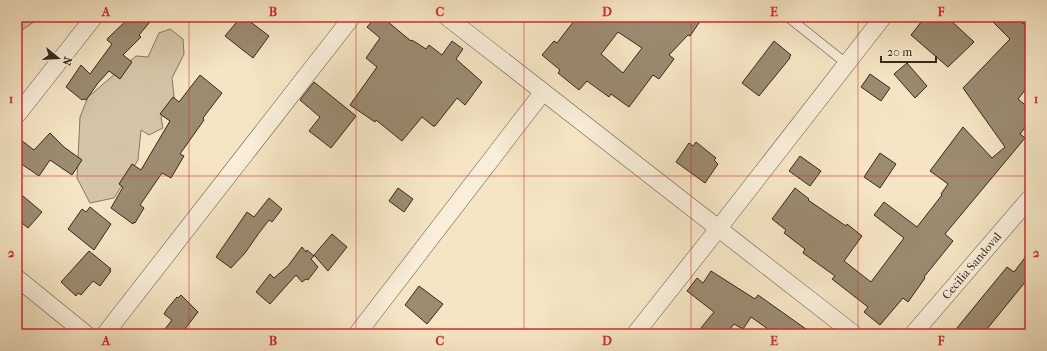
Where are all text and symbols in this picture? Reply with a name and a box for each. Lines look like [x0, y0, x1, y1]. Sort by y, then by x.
text: A [101, 4, 111, 19]
text: B [269, 4, 278, 19]
text: C [436, 4, 445, 19]
text: D [602, 4, 612, 19]
text: E [770, 4, 778, 19]
text: F [937, 4, 945, 19]
north arrow [38, 38, 78, 78]
scale bar [881, 38, 936, 64]
text: 20 m [887, 45, 912, 59]
text: N [59, 55, 75, 68]
text: 1 [9, 91, 14, 106]
text: 1 [1034, 91, 1039, 106]
street label: Cecilia Sandoval [939, 229, 1005, 302]
text: 2 [8, 245, 15, 260]
text: 2 [1033, 245, 1040, 260]
text: A [101, 333, 111, 348]
text: B [269, 333, 278, 348]
text: C [436, 333, 445, 348]
text: D [602, 333, 612, 348]
text: E [770, 333, 778, 348]
text: F [937, 333, 945, 348]

